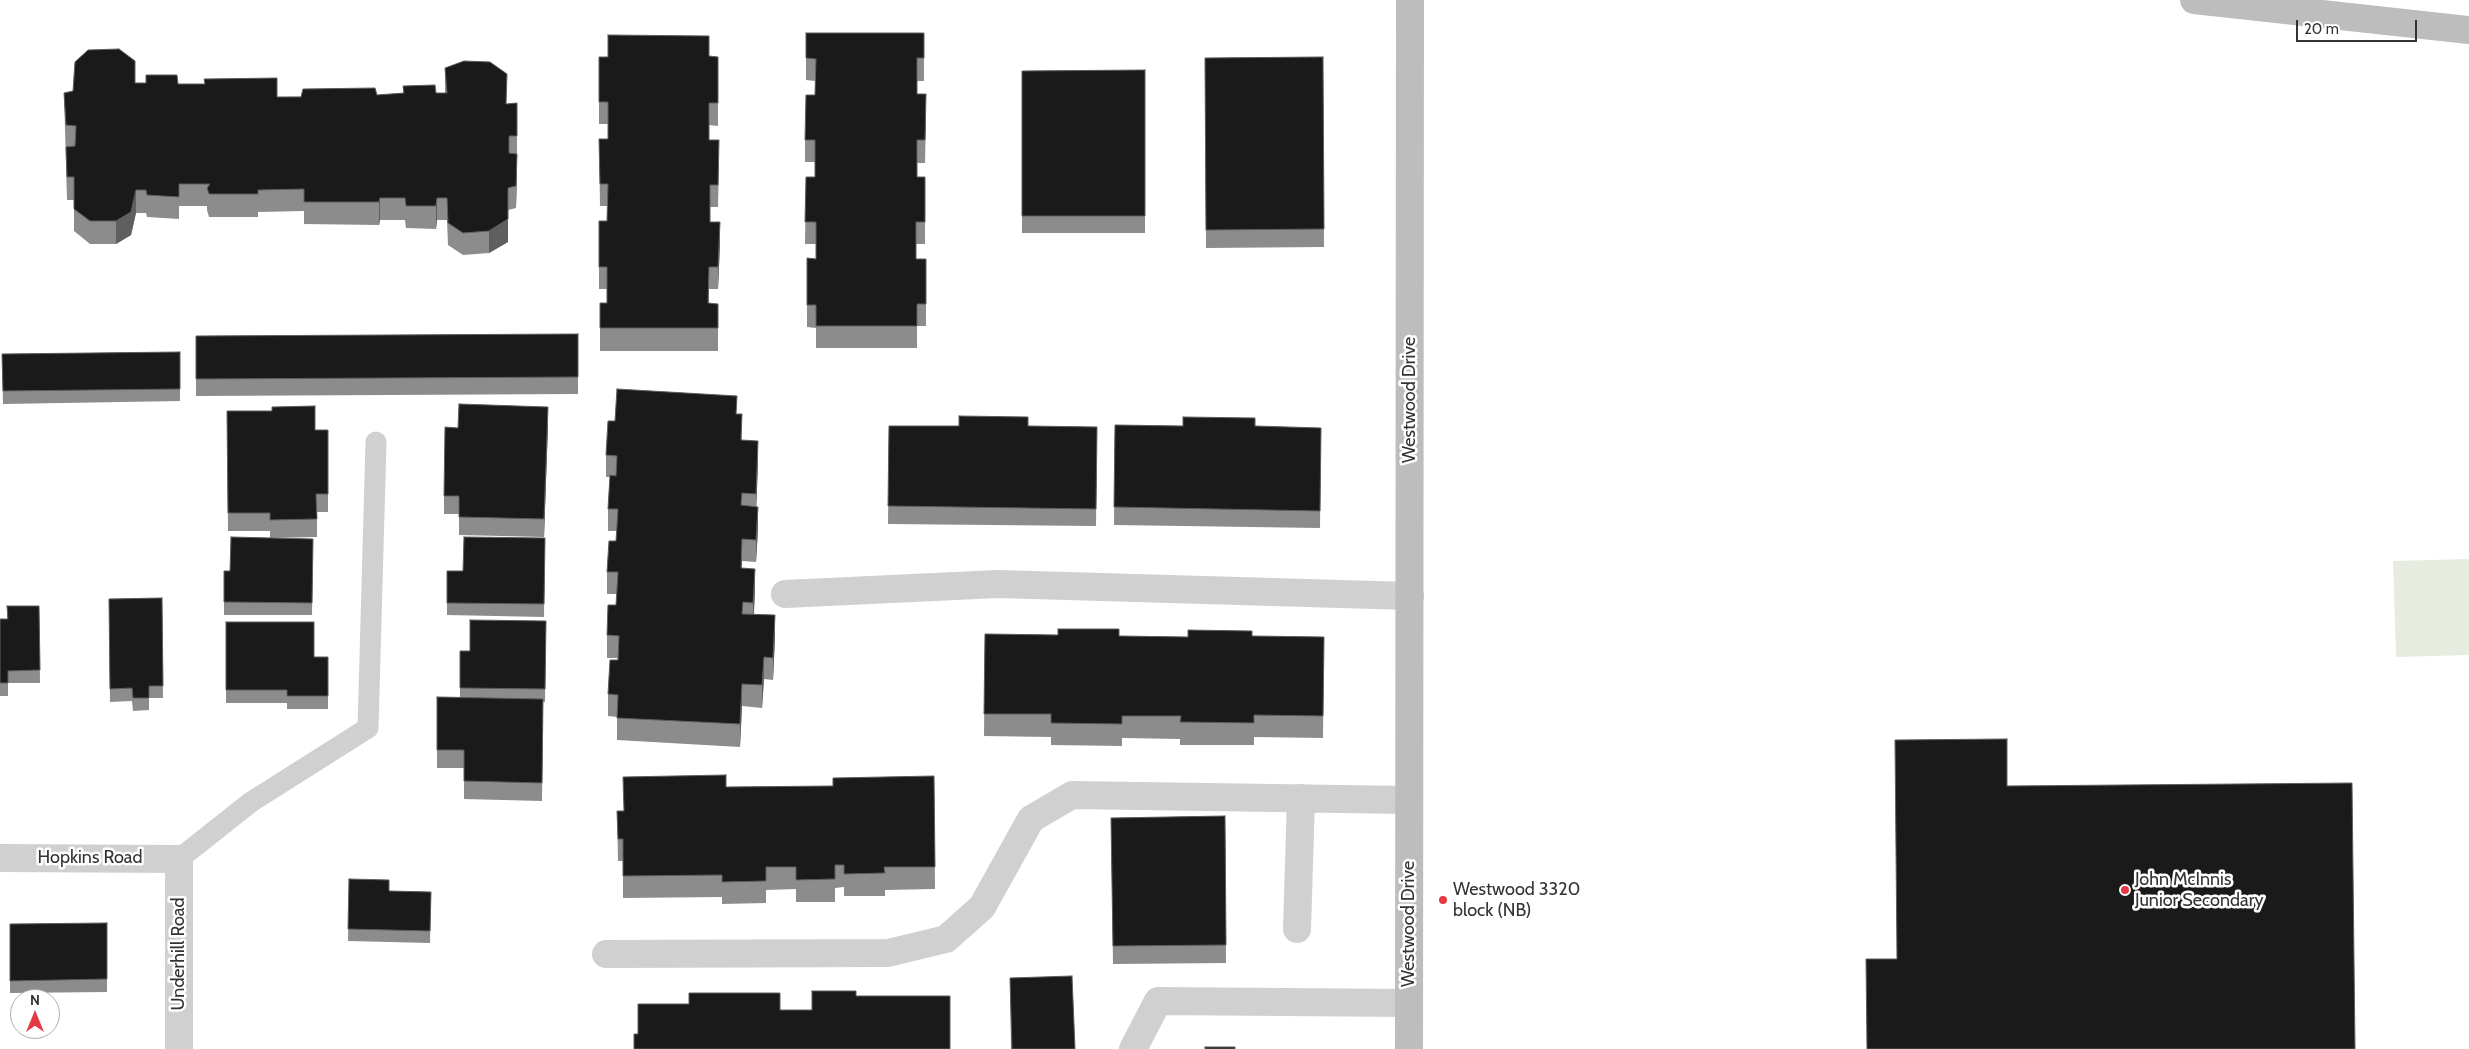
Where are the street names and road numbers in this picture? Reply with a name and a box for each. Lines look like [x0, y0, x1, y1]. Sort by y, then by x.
street label: Westwood Drive [1399, 337, 1421, 463]
street label: Hopkins Road [38, 847, 142, 869]
street label: Westwood Drive [1398, 861, 1420, 987]
street label: Underhill Road [168, 898, 190, 1010]

